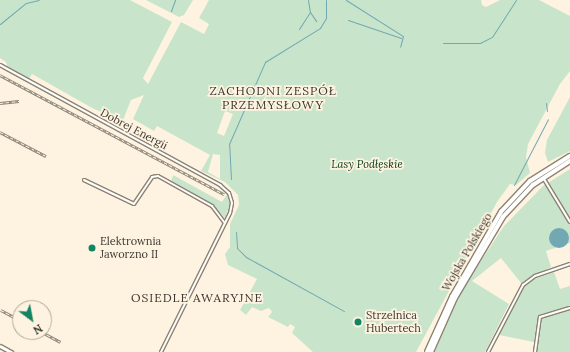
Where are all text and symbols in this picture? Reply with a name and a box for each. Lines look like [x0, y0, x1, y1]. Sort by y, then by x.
district label: ZACHODNI ZESPÓŁ PRZEMYSŁOWY [209, 84, 337, 112]
street label: Dobrej Energii [98, 106, 170, 152]
park label: Lasy Podłęskie [331, 157, 403, 171]
street label: Wojska Polskiego [439, 211, 495, 293]
place label: Elektrownia Jaworzno II [100, 235, 161, 261]
marker: Elektrownia Jaworzno II [87, 243, 97, 253]
district label: OSIEDLE AWARYJNE [131, 291, 263, 305]
north arrow [12, 300, 52, 340]
place label: Strzelnica Hubertech [366, 309, 421, 335]
marker: Strzelnica Hubertech [353, 317, 363, 327]
text: N [31, 321, 45, 338]

